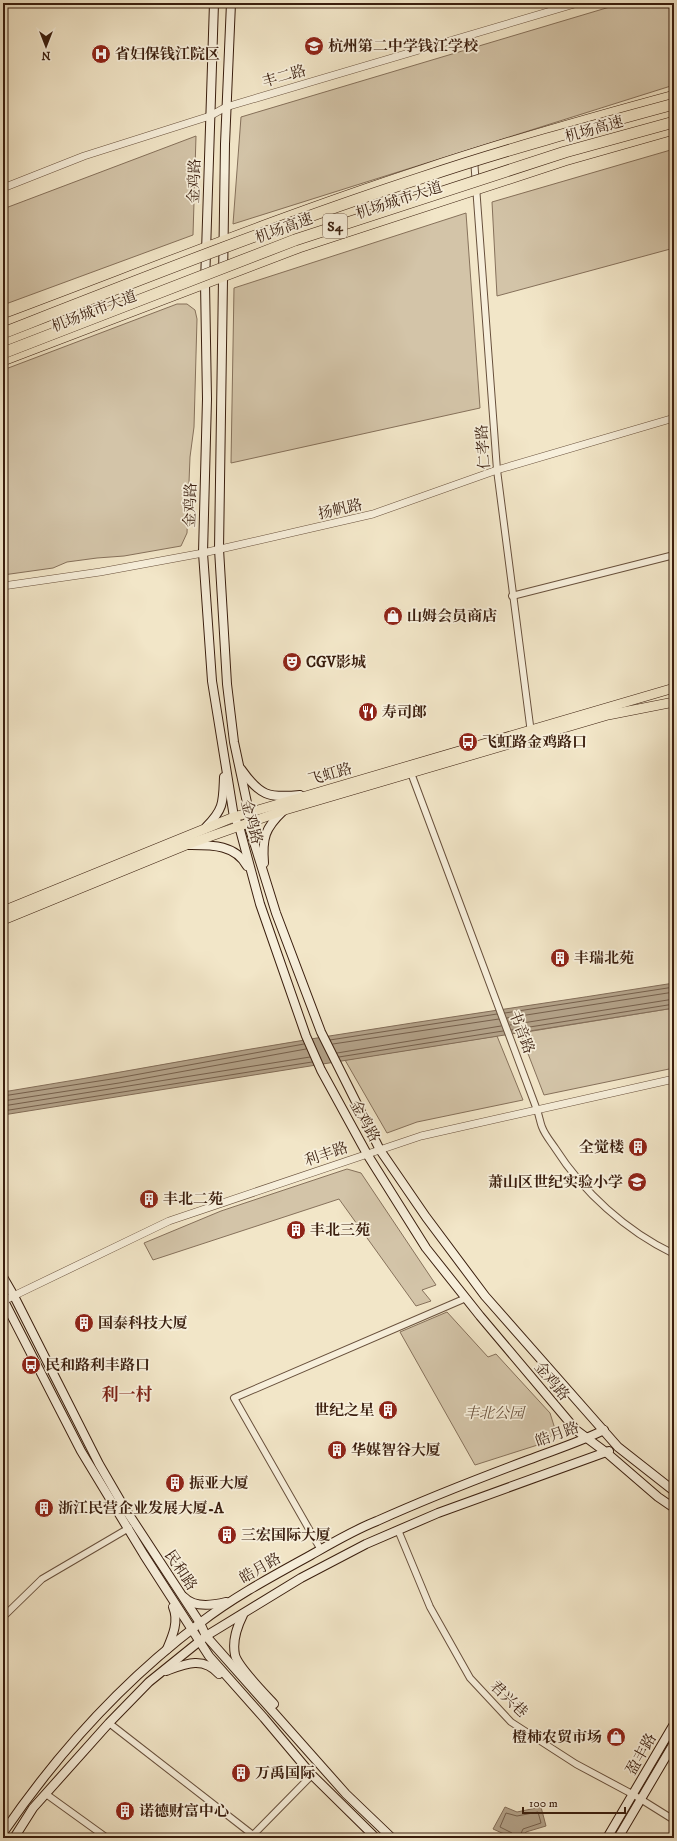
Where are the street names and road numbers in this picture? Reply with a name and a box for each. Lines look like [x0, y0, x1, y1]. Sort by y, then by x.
street label: 丰二路 [260, 61, 308, 92]
street label: 机场高速 [563, 112, 626, 147]
street label: 金鸡路 [184, 158, 205, 204]
street label: 机场城市大道 [353, 178, 445, 223]
street label: 机场高速 [253, 209, 316, 248]
road number: S4 [323, 214, 347, 238]
street label: 机场城市大道 [49, 286, 140, 336]
street label: 仁孝路 [472, 424, 495, 470]
street label: 金鸡路 [180, 482, 201, 528]
street label: 扬帆路 [316, 495, 364, 524]
street label: 飞虹路 [306, 759, 354, 790]
street label: 金鸡路 [237, 798, 267, 846]
street label: 书音路 [505, 1008, 538, 1057]
street label: 金鸡路 [345, 1097, 384, 1146]
street label: 利丰路 [302, 1138, 351, 1171]
street label: 金鸡路 [530, 1358, 573, 1405]
street label: 皓月路 [533, 1418, 582, 1451]
street label: 民和路 [160, 1546, 201, 1594]
street label: 皓月路 [236, 1549, 284, 1588]
street label: 君兴巷 [486, 1677, 531, 1722]
street label: 盈丰路 [622, 1730, 661, 1778]

